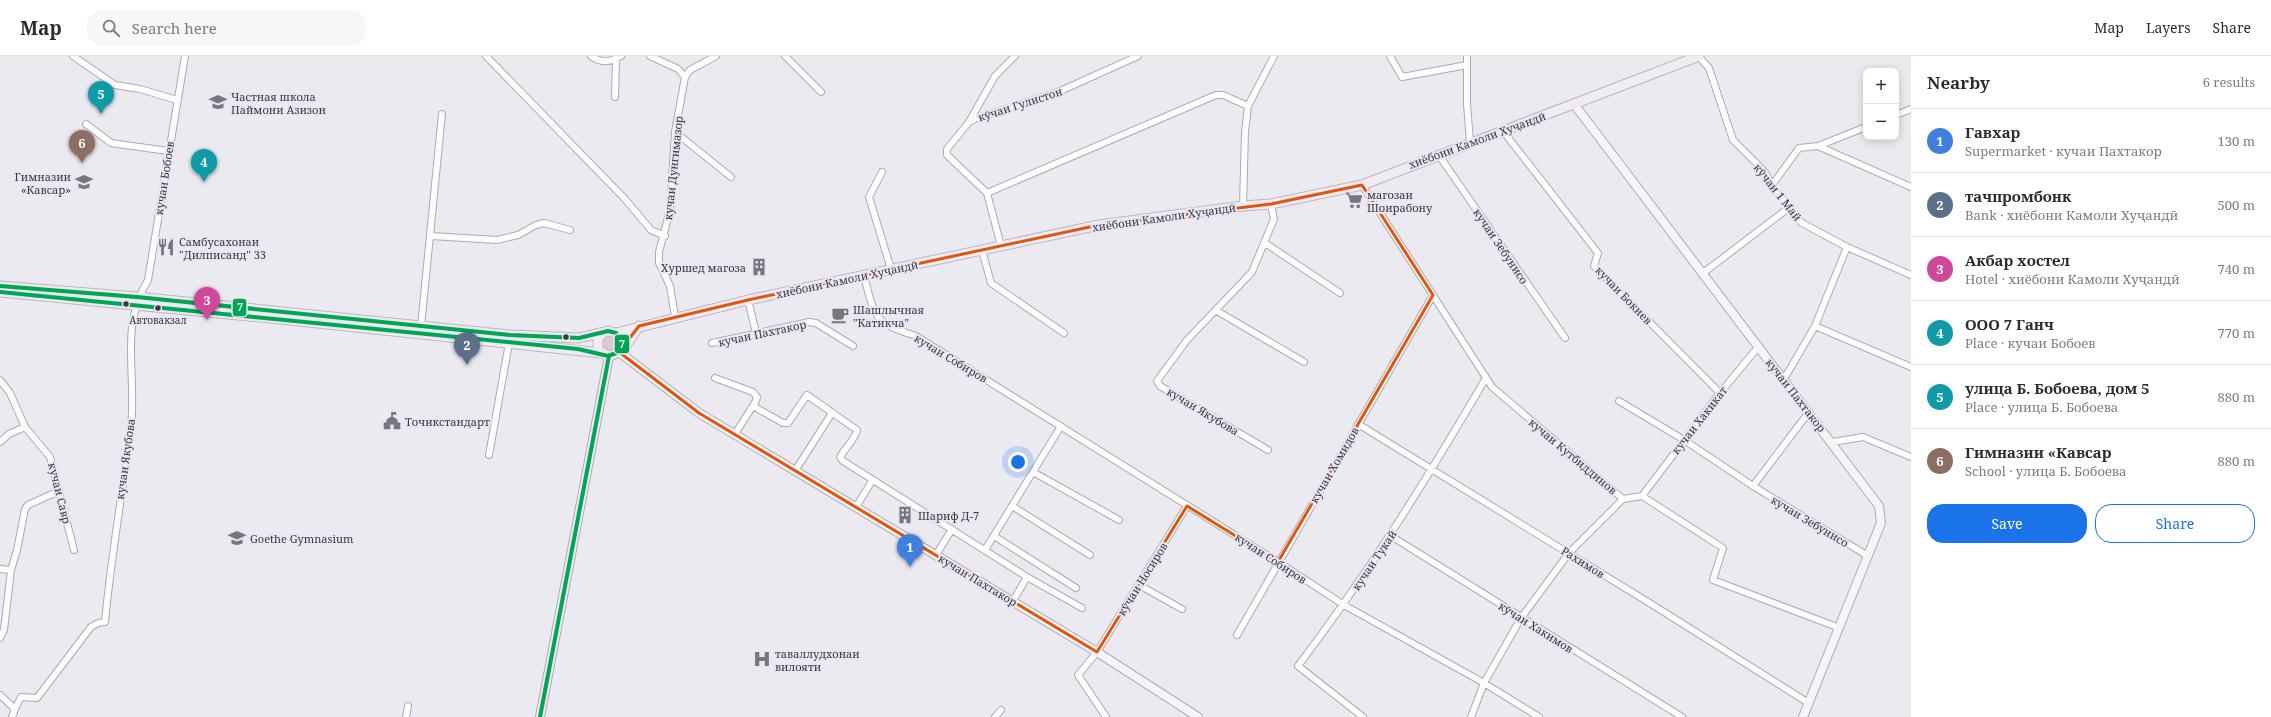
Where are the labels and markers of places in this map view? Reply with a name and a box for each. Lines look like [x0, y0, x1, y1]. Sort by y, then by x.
pin: 5 [88, 81, 114, 114]
place label: Частная школа Паймони Азизон [231, 89, 326, 117]
school or university icon: Частная школа Паймони Азизон [208, 92, 228, 112]
pin: 6 [69, 130, 95, 163]
pin: 4 [191, 149, 217, 182]
place label: Гимназии «Кавсар» [15, 169, 71, 197]
school or university icon: Гимназии «Кавсар» [74, 172, 94, 192]
place label: магозаи Шоирабону [1367, 187, 1433, 215]
supermarket icon: магозаи Шоирабону [1344, 190, 1364, 210]
place label: Самбусахонаи "Дилписанд" 33 [179, 234, 266, 262]
restaurant icon: Самбусахонаи "Дилписанд" 33 [156, 237, 176, 257]
building icon: Хуршед магоза [749, 257, 769, 277]
place label: Хуршед магоза [661, 260, 746, 275]
pin: 3 [194, 287, 220, 320]
unlabelled marker [121, 299, 131, 309]
place label: Шашлычная "Катикча" [853, 302, 924, 330]
marker: Автовакзал [153, 303, 163, 313]
cafe icon: Шашлычная "Катикча" [830, 305, 850, 325]
place label: Автовакзал [129, 313, 187, 327]
pin: 2 [454, 332, 480, 365]
unlabelled marker [561, 332, 571, 342]
public building icon: Точикстандарт [382, 411, 402, 431]
place label: Точикстандарт [405, 414, 490, 429]
building icon: Шариф Д-7 [895, 505, 915, 525]
place label: Шариф Д-7 [918, 508, 979, 523]
school or university icon: Goethe Gymnasium [227, 528, 247, 548]
place label: Goethe Gymnasium [250, 531, 354, 546]
pin: 1 [897, 534, 923, 567]
place label: таваллудхонаи вилояти [775, 646, 860, 674]
hospital icon: таваллудхонаи вилояти [752, 649, 772, 669]

